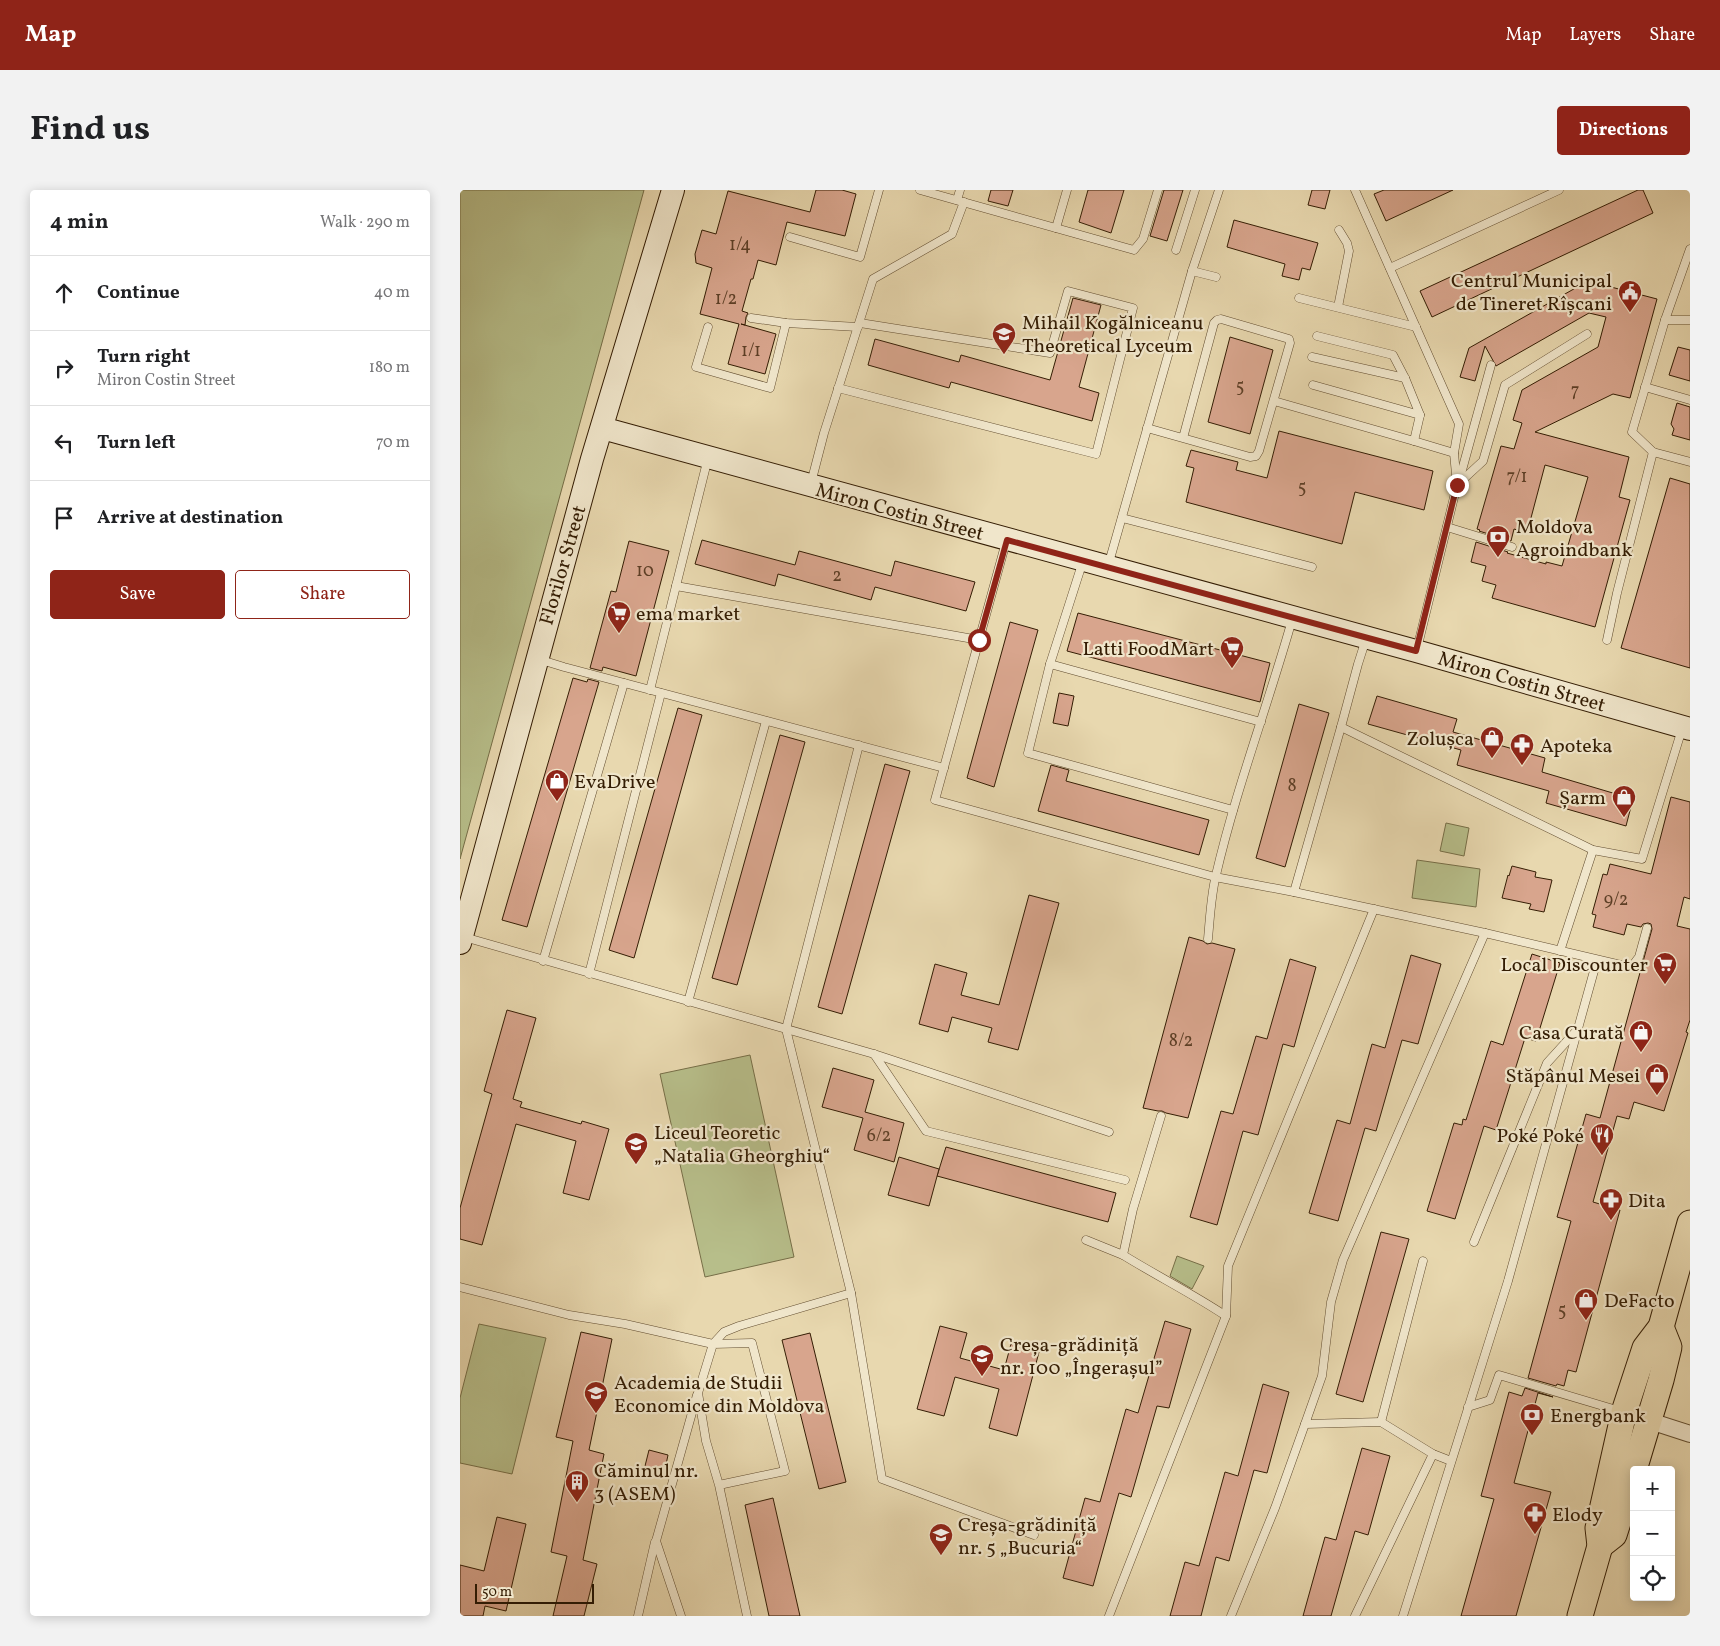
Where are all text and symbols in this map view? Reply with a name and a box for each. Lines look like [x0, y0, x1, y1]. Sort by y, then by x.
text: Map [25, 18, 76, 52]
text: Map [1505, 23, 1541, 48]
text: Layers [1569, 23, 1621, 48]
text: Share [1649, 23, 1695, 48]
text: Find us [30, 106, 150, 154]
button: Directions [1557, 106, 1690, 155]
text: 4 min [50, 208, 109, 237]
text: Walk · 290 m [320, 212, 410, 234]
house number: 1/4 [729, 233, 751, 258]
place label: Centrul Municipal de Tineret Rîșcani [1451, 268, 1612, 319]
icon: ahead [50, 279, 78, 307]
public building icon: Centrul Municipal de Tineret Rîșcani [1617, 279, 1643, 313]
text: Continue [97, 280, 180, 306]
text: 40 m [374, 282, 410, 304]
house number: 1/2 [715, 287, 737, 312]
place label: Mihail Kogălniceanu Theoretical Lyceum [1022, 310, 1204, 361]
school or university icon: Mihail Kogălniceanu Theoretical Lyceum [991, 321, 1017, 355]
house number: 1/1 [741, 339, 761, 364]
text: Turn right [97, 344, 190, 370]
icon: right [50, 354, 78, 382]
text: 180 m [369, 357, 410, 379]
text: Miron Costin Street [97, 370, 236, 392]
house number: 5 [1236, 375, 1244, 400]
house number: 7 [1571, 379, 1579, 404]
icon: left [50, 429, 78, 457]
text: Turn left [97, 430, 176, 456]
text: 70 m [376, 432, 410, 454]
house number: 7/1 [1506, 465, 1528, 490]
route end [1446, 474, 1469, 497]
house number: 5 [1298, 476, 1306, 501]
street label: Miron Costin Street [812, 477, 987, 549]
street label: Florilor Street [533, 502, 594, 629]
icon: arrive [50, 504, 78, 532]
text: Arrive at destination [97, 505, 283, 531]
place label: Moldova Agroindbank [1516, 514, 1632, 565]
bank icon: Moldova Agroindbank [1485, 524, 1511, 558]
house number: 10 [636, 559, 654, 584]
house number: 2 [832, 564, 842, 589]
button: Save [50, 570, 225, 619]
button: Share [235, 570, 410, 619]
supermarket icon: ema market [606, 600, 632, 634]
place label: ema market [636, 601, 740, 629]
route start [968, 629, 991, 652]
supermarket icon: Latti FoodMart [1219, 635, 1245, 669]
place label: Latti FoodMart [1083, 636, 1214, 664]
street label: Miron Costin Street [1434, 646, 1609, 720]
shop icon: Zolușca [1479, 725, 1505, 759]
place label: Zolușca [1406, 726, 1474, 754]
pharmacy icon: Apoteka [1509, 732, 1535, 766]
place label: Apoteka [1540, 733, 1613, 761]
shop icon: EvaDrive [544, 768, 570, 802]
place label: EvaDrive [574, 769, 655, 797]
house number: 8 [1287, 774, 1297, 799]
shop icon: Șarm [1611, 784, 1637, 818]
place label: Șarm [1559, 785, 1606, 813]
house number: 9/2 [1604, 888, 1628, 913]
supermarket icon: Local Discounter [1652, 951, 1678, 985]
place label: Local Discounter [1501, 952, 1648, 980]
shop icon: Casa Curată [1628, 1019, 1654, 1053]
place label: Casa Curată [1519, 1020, 1624, 1048]
house number: 8/2 [1169, 1029, 1193, 1054]
shop icon: Stăpânul Mesei [1644, 1062, 1670, 1096]
place label: Stăpânul Mesei [1506, 1063, 1640, 1091]
place label: Liceul Teoretic „Natalia Gheorghiu“ [654, 1120, 830, 1171]
restaurant icon: Poké Poké [1589, 1122, 1615, 1156]
place label: Poké Poké [1497, 1123, 1584, 1151]
house number: 6/2 [867, 1124, 891, 1149]
school or university icon: Liceul Teoretic „Natalia Gheorghiu“ [623, 1131, 649, 1165]
pharmacy icon: Dita [1598, 1187, 1624, 1221]
place label: Dita [1628, 1188, 1666, 1216]
shop icon: DeFacto [1573, 1287, 1599, 1321]
place label: DeFacto [1604, 1288, 1675, 1316]
house number: 5 [1558, 1299, 1566, 1324]
place label: Creșa-grădiniță nr. 100 „Îngerașul” [1000, 1332, 1163, 1383]
school or university icon: Creșa-grădiniță nr. 100 „Îngerașul” [969, 1343, 995, 1377]
place label: Academia de Studii Economice din Moldova [614, 1370, 824, 1421]
school or university icon: Academia de Studii Economice din Moldova [583, 1380, 609, 1414]
bank icon: Energbank [1519, 1402, 1545, 1436]
place label: Energbank [1550, 1403, 1646, 1431]
place label: Căminul nr. 3 (ASEM) [594, 1458, 698, 1509]
map controls [1630, 1466, 1675, 1601]
button: + [1630, 1466, 1675, 1511]
building icon: Căminul nr. 3 (ASEM) [564, 1469, 590, 1503]
pharmacy icon: Elody [1522, 1501, 1548, 1535]
place label: Elody [1552, 1502, 1603, 1530]
button: − [1630, 1511, 1675, 1556]
place label: Creșa-grădiniță nr. 5 „Bucuria“ [958, 1512, 1097, 1563]
school or university icon: Creșa-grădiniță nr. 5 „Bucuria“ [928, 1522, 954, 1556]
button: locate [1630, 1556, 1675, 1601]
scale bar [475, 1581, 594, 1604]
text: 50 m [482, 1583, 512, 1602]

